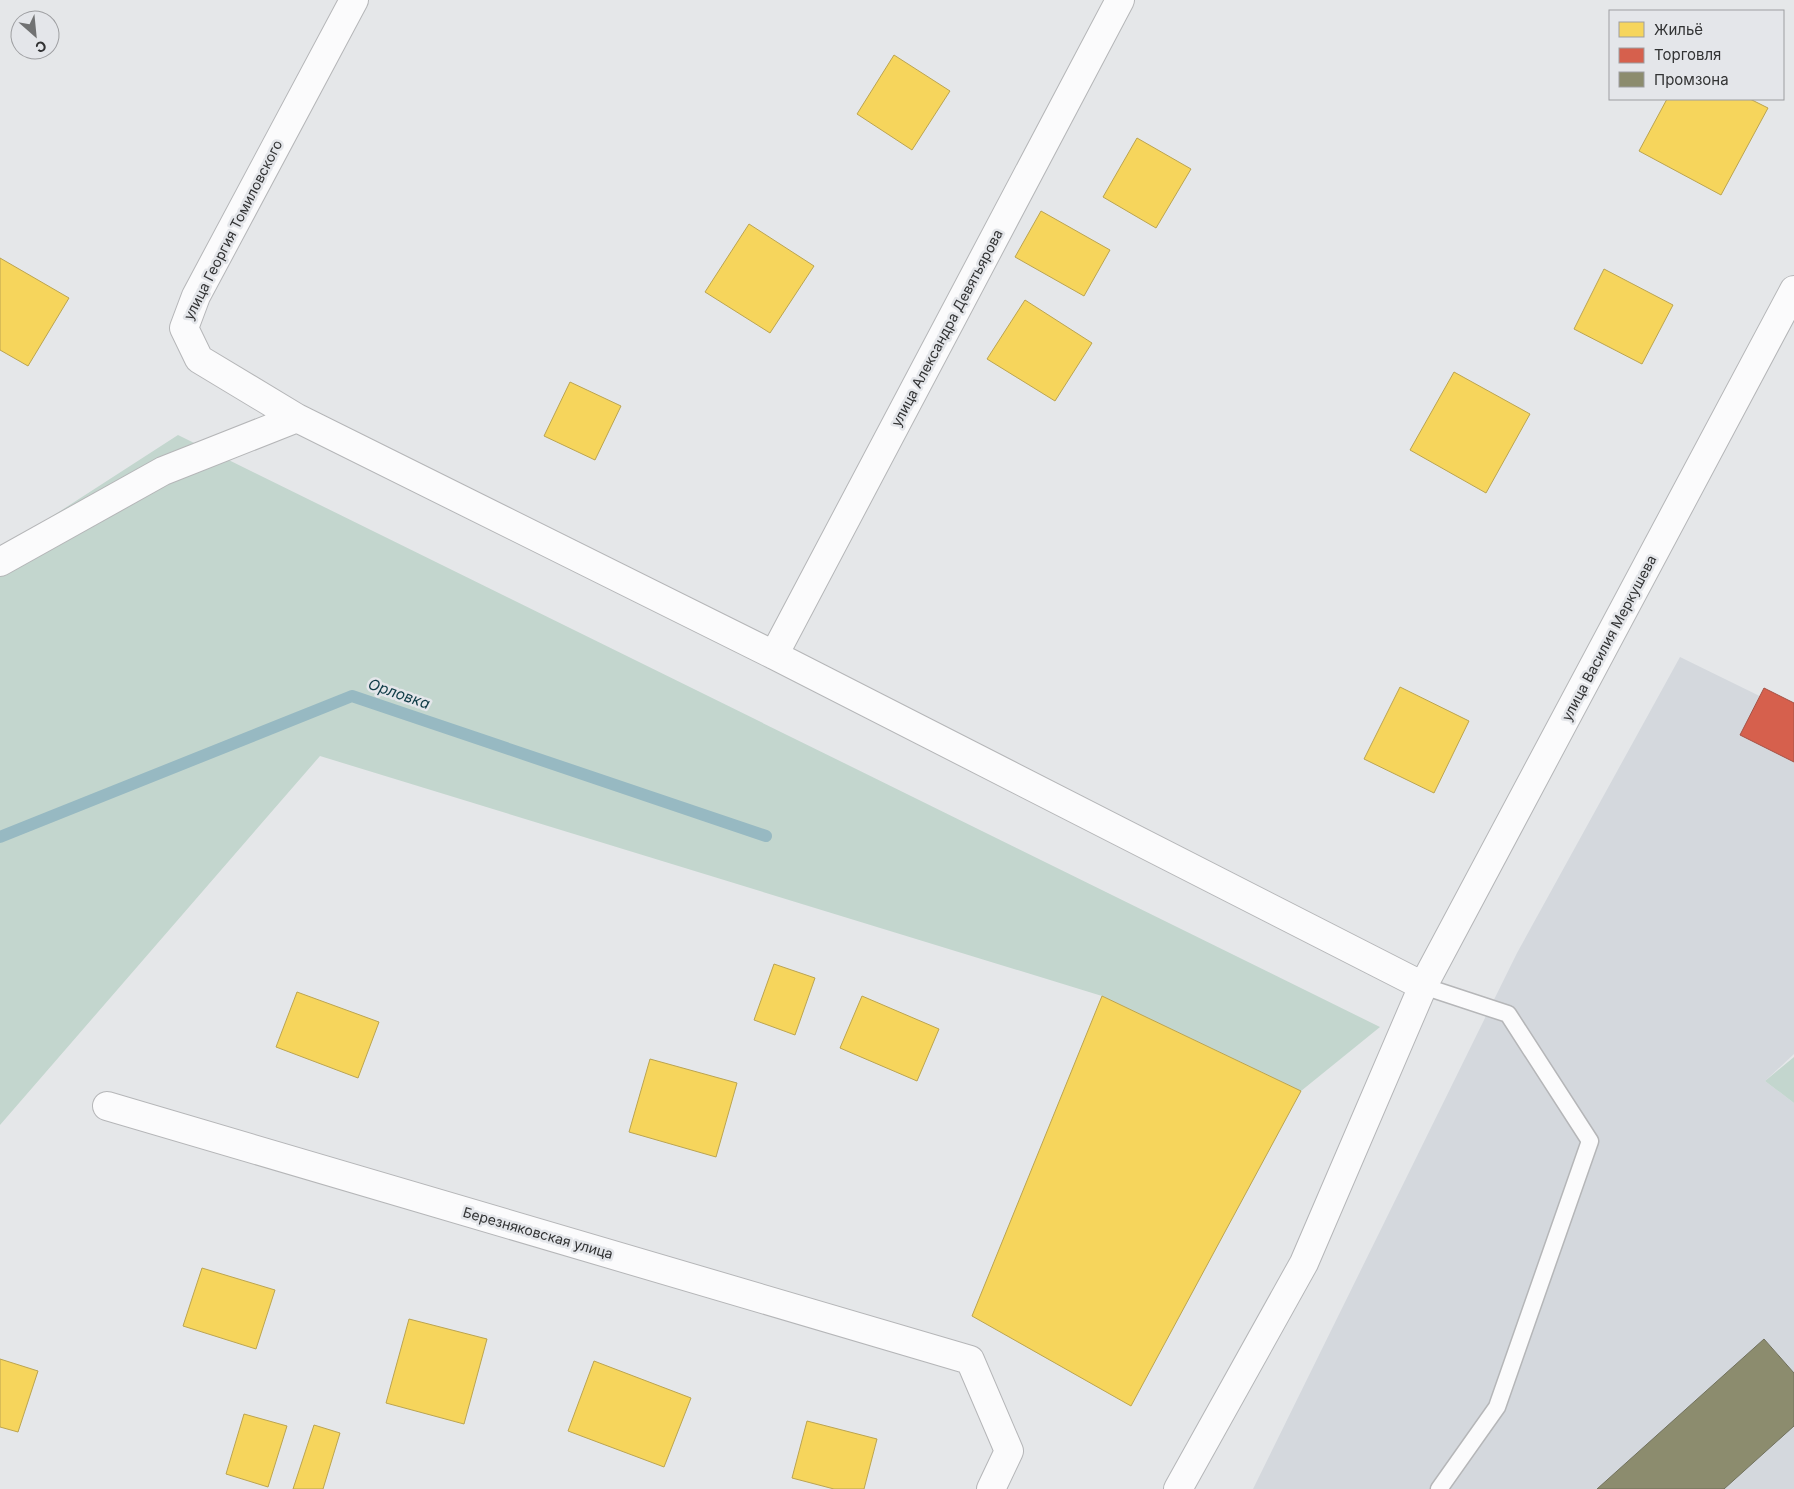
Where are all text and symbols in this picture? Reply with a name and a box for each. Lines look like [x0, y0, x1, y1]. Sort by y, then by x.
north arrow [10, 10, 60, 60]
legend [1609, 10, 1784, 100]
text: Жильё [1654, 20, 1703, 39]
text: С [33, 37, 50, 57]
text: Торговля [1654, 45, 1721, 64]
text: Промзона [1654, 70, 1729, 89]
street label: улица Георгия Томиловского [180, 137, 285, 323]
street label: улица Александра Девятьярова [887, 226, 1006, 429]
street label: улица Василия Меркушева [1558, 552, 1660, 724]
water label: Орловка [366, 674, 433, 713]
street label: Березняковская улица [461, 1203, 615, 1262]

